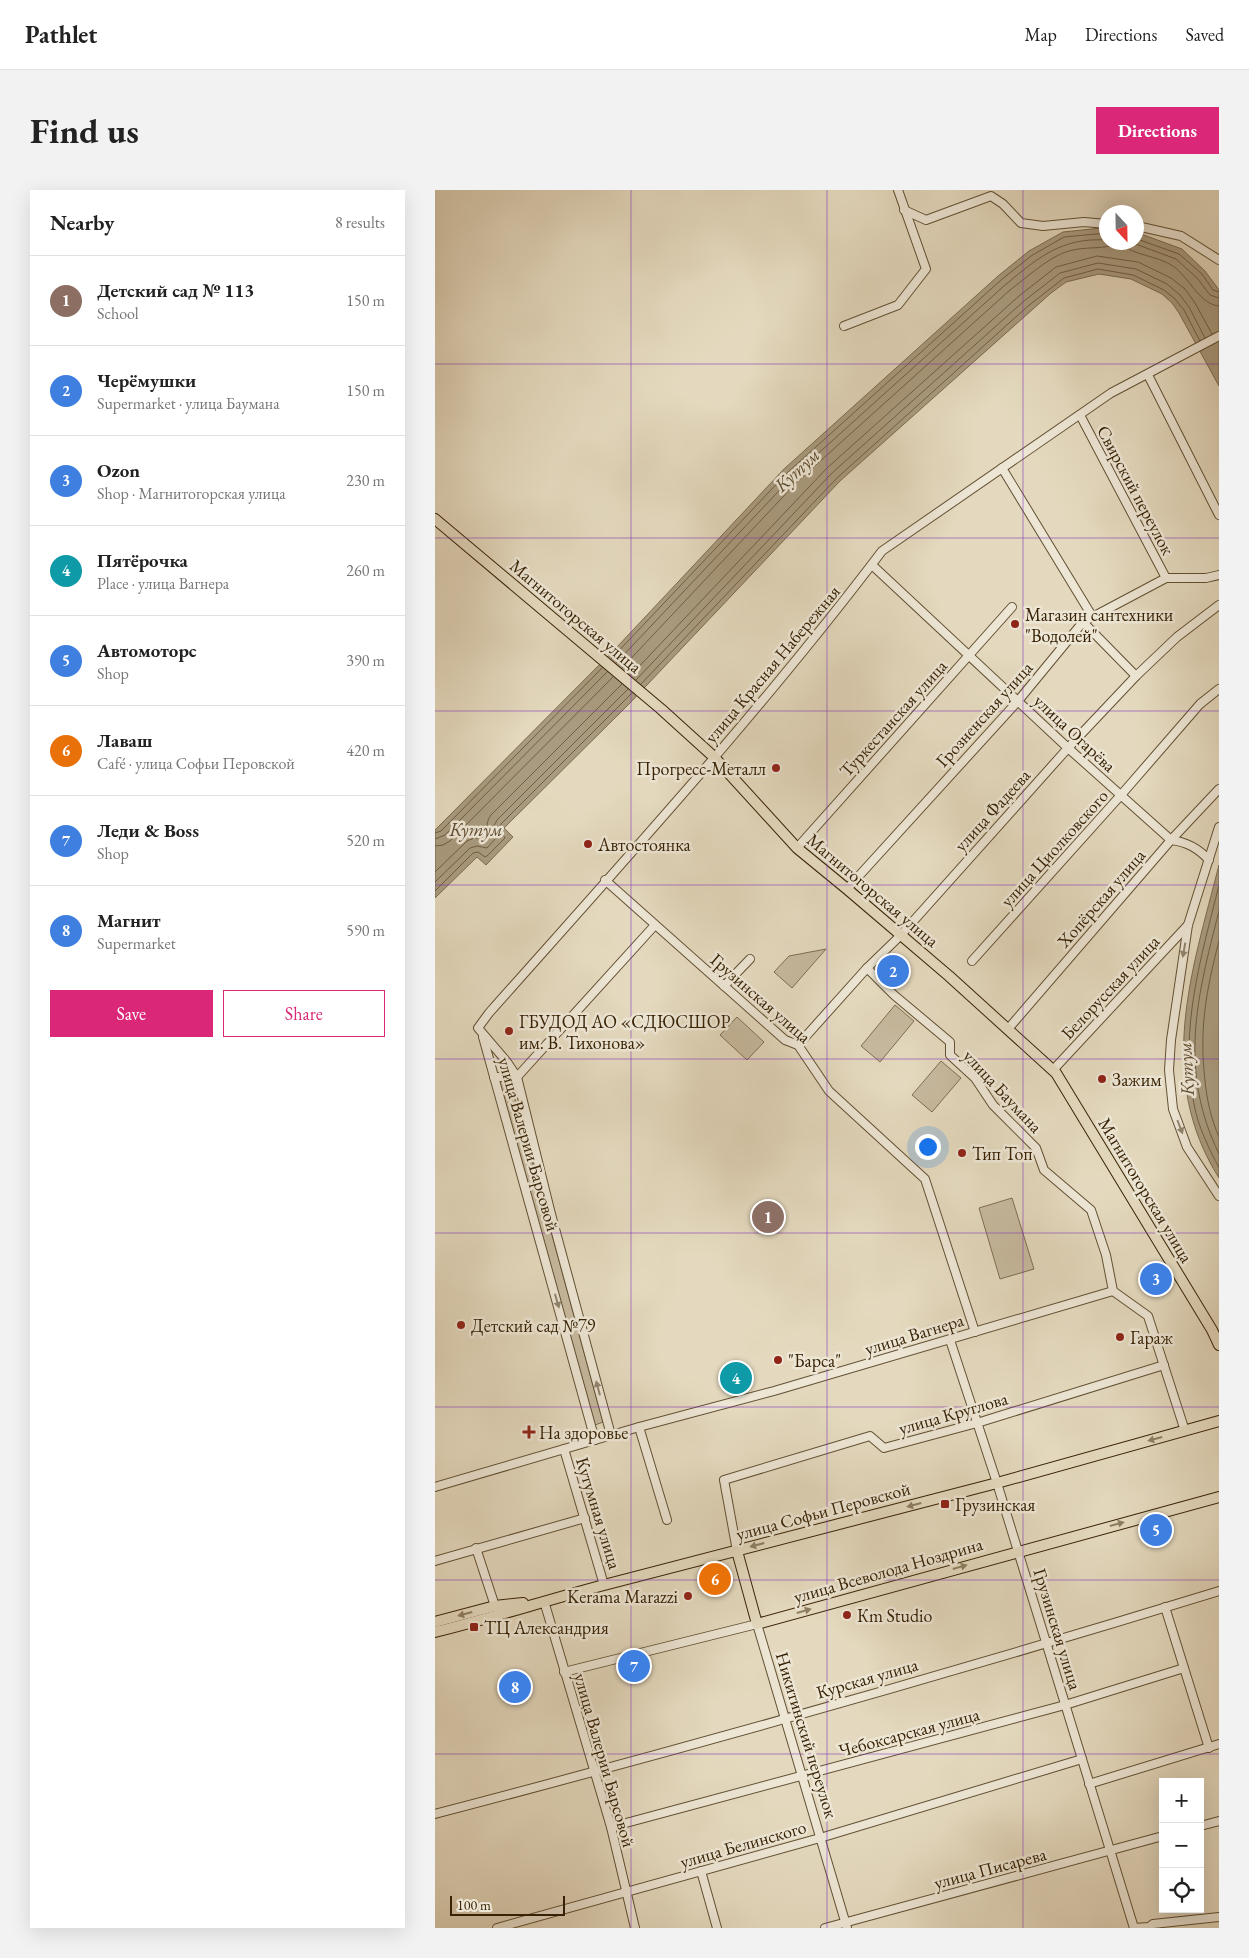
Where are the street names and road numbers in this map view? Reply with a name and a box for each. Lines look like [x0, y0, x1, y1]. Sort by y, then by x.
street label: Свирский переулок [1092, 421, 1180, 559]
street label: Магнитогорская улица [505, 554, 647, 679]
street label: улица Красная Набережная [699, 580, 845, 748]
street label: Туркестанская улица [834, 654, 952, 781]
street label: Грозненская улица [930, 656, 1038, 772]
street label: улица Огарёва [1029, 689, 1122, 777]
street label: улица Фадеева [949, 763, 1036, 856]
street label: улица Циолковского [995, 784, 1113, 912]
street label: Магнитогорская улица [802, 828, 944, 953]
street label: Хопёрская улица [1051, 843, 1151, 953]
street label: Белорусская улица [1056, 929, 1165, 1044]
street label: Грузинская улица [706, 948, 817, 1049]
street label: улица Баумана [958, 1044, 1048, 1138]
street label: улица Валерии Барсовой [493, 1054, 565, 1234]
street label: Магнитогорская улица [1094, 1113, 1199, 1268]
street label: улица Вагнера [862, 1308, 967, 1360]
street label: улица Круглова [896, 1386, 1011, 1440]
street label: Кутумная улица [571, 1454, 627, 1573]
street label: улица Софьи Перовской [733, 1477, 913, 1545]
street label: улица Всеволода Ноздрина [791, 1532, 986, 1608]
street label: Грузинская улица [1029, 1565, 1088, 1693]
street label: Никитинский переулок [771, 1649, 843, 1821]
street label: Курская улица [814, 1652, 921, 1703]
street label: улица Валерии Барсовой [569, 1670, 641, 1850]
street label: Чебоксарская улица [836, 1702, 983, 1762]
street label: улица Белинского [677, 1815, 809, 1873]
street label: улица Писарева [931, 1842, 1050, 1894]

